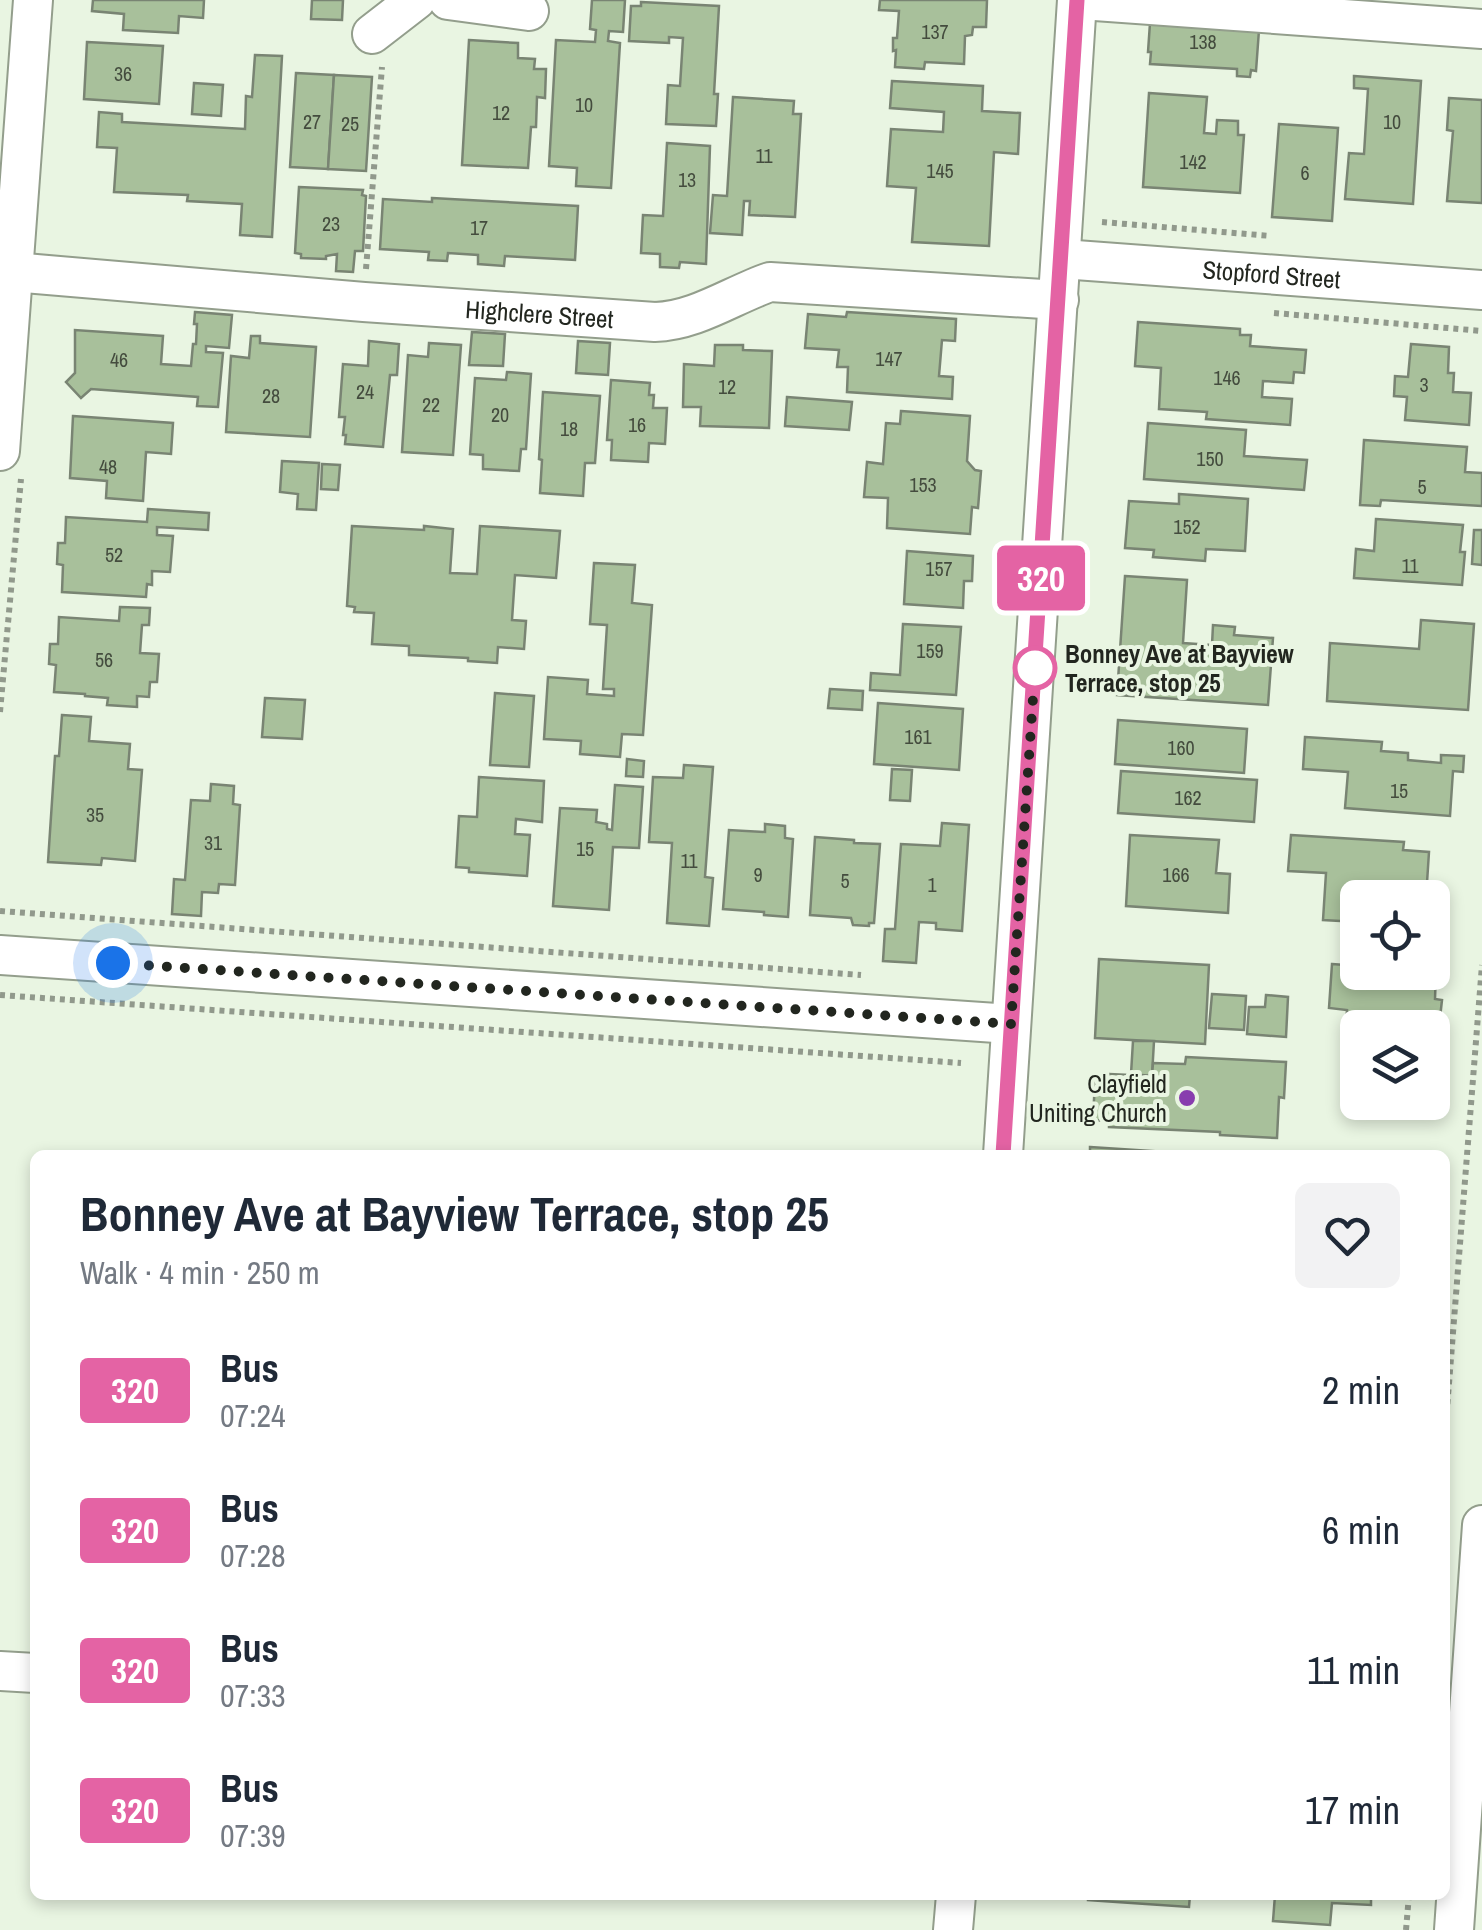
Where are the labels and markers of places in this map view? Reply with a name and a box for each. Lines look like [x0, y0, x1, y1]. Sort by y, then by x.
place label: Bonney Ave at Bayview Terrace, stop 25 [1065, 637, 1294, 700]
marker: Bonney Ave at Bayview Terrace, stop 25 [1014, 647, 1056, 689]
place label: Clayfield Uniting Church [1029, 1067, 1167, 1130]
marker: Clayfield Uniting Church [1176, 1087, 1198, 1109]

